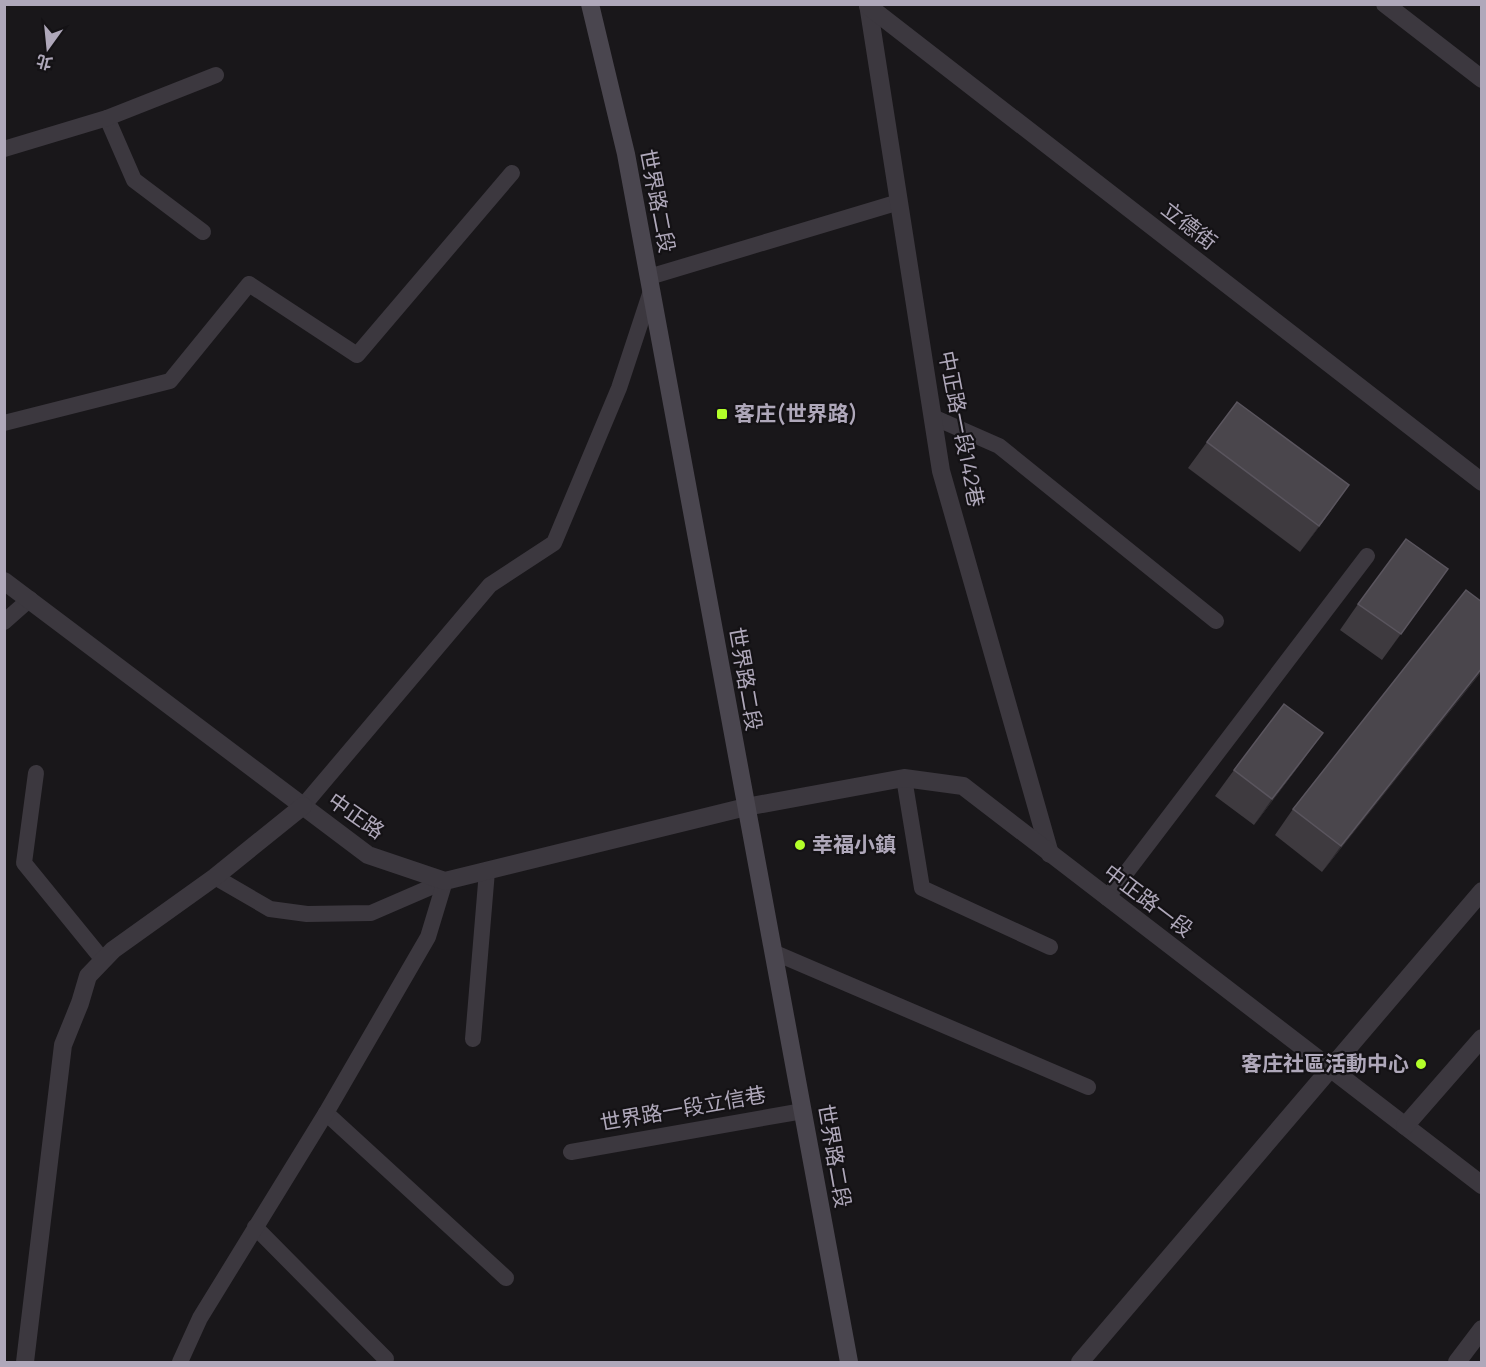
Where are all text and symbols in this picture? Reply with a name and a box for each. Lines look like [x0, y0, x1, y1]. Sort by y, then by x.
north arrow [18, 18, 78, 78]
text: 北 [34, 50, 55, 75]
street label: 世界路二段 [634, 147, 682, 255]
street label: 立德街 [1156, 195, 1223, 256]
street label: 中正路一段142巷 [933, 348, 991, 509]
place label: 客庄(世界路) [734, 399, 858, 427]
marker: 客庄(世界路) [715, 407, 729, 421]
street label: 世界路二段 [723, 625, 769, 733]
street label: 中正路 [323, 786, 390, 845]
place label: 幸福小鎮 [812, 830, 896, 858]
marker: 幸福小鎮 [793, 838, 807, 852]
street label: 中正路一段 [1098, 857, 1199, 943]
place label: 客庄社區活動中心 [1241, 1049, 1409, 1077]
marker: 客庄社區活動中心 [1414, 1057, 1428, 1071]
street label: 世界路一段立信巷 [598, 1080, 768, 1136]
street label: 世界路二段 [812, 1102, 858, 1210]

